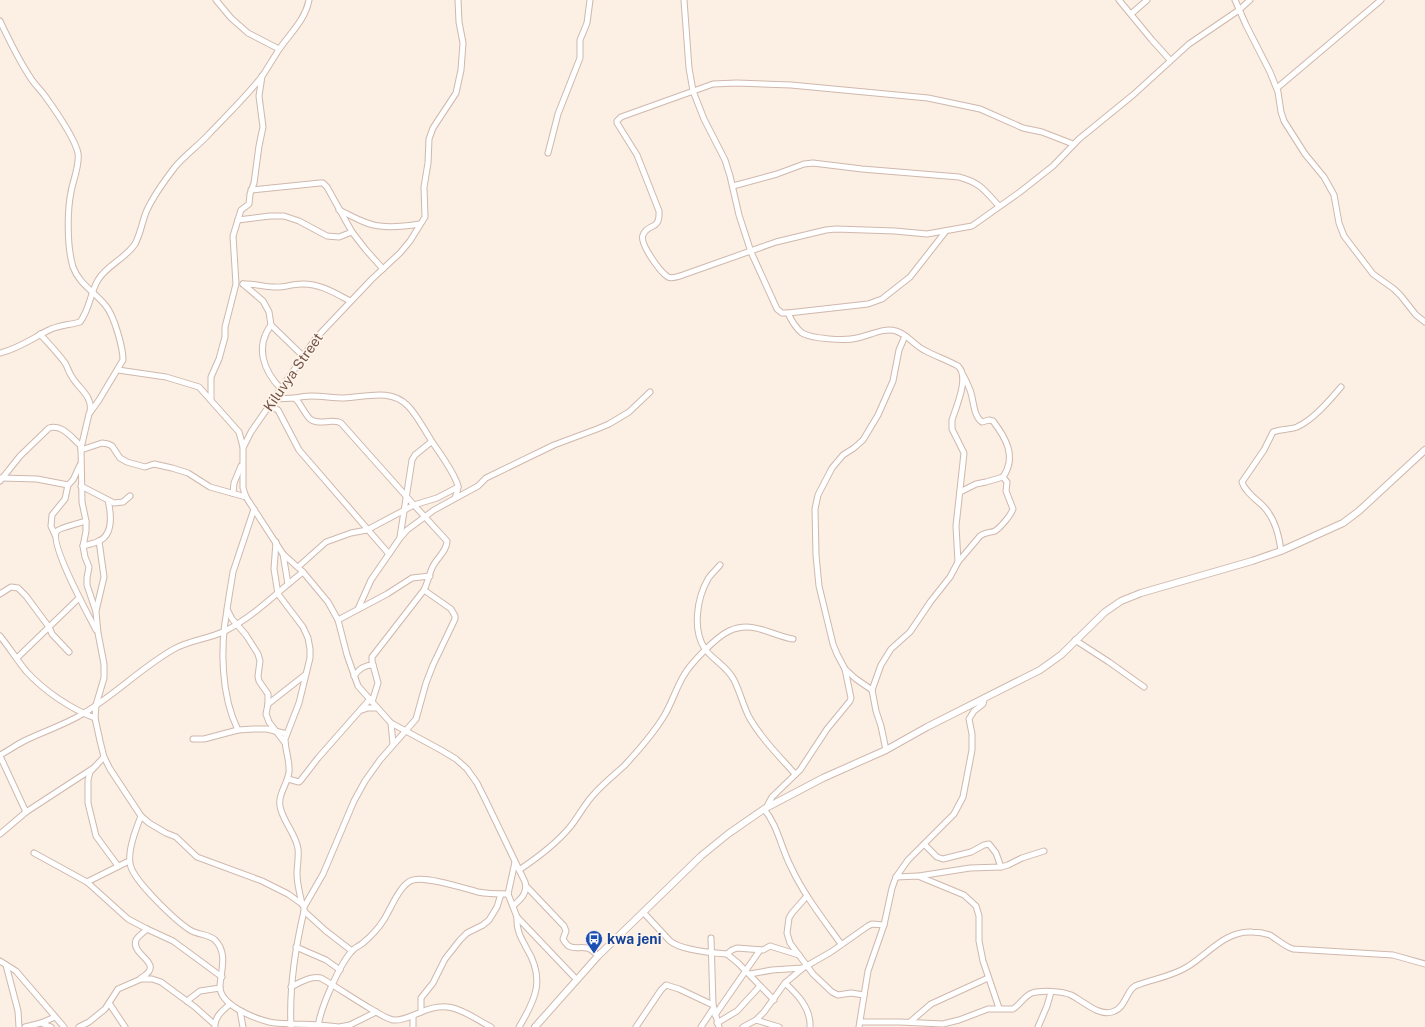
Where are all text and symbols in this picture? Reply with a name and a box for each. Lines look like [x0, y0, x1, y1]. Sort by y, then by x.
street label: Kiluvya Street [260, 330, 326, 414]
bus stop icon: kwa jeni [584, 929, 604, 954]
place label: kwa jeni [607, 931, 661, 947]

